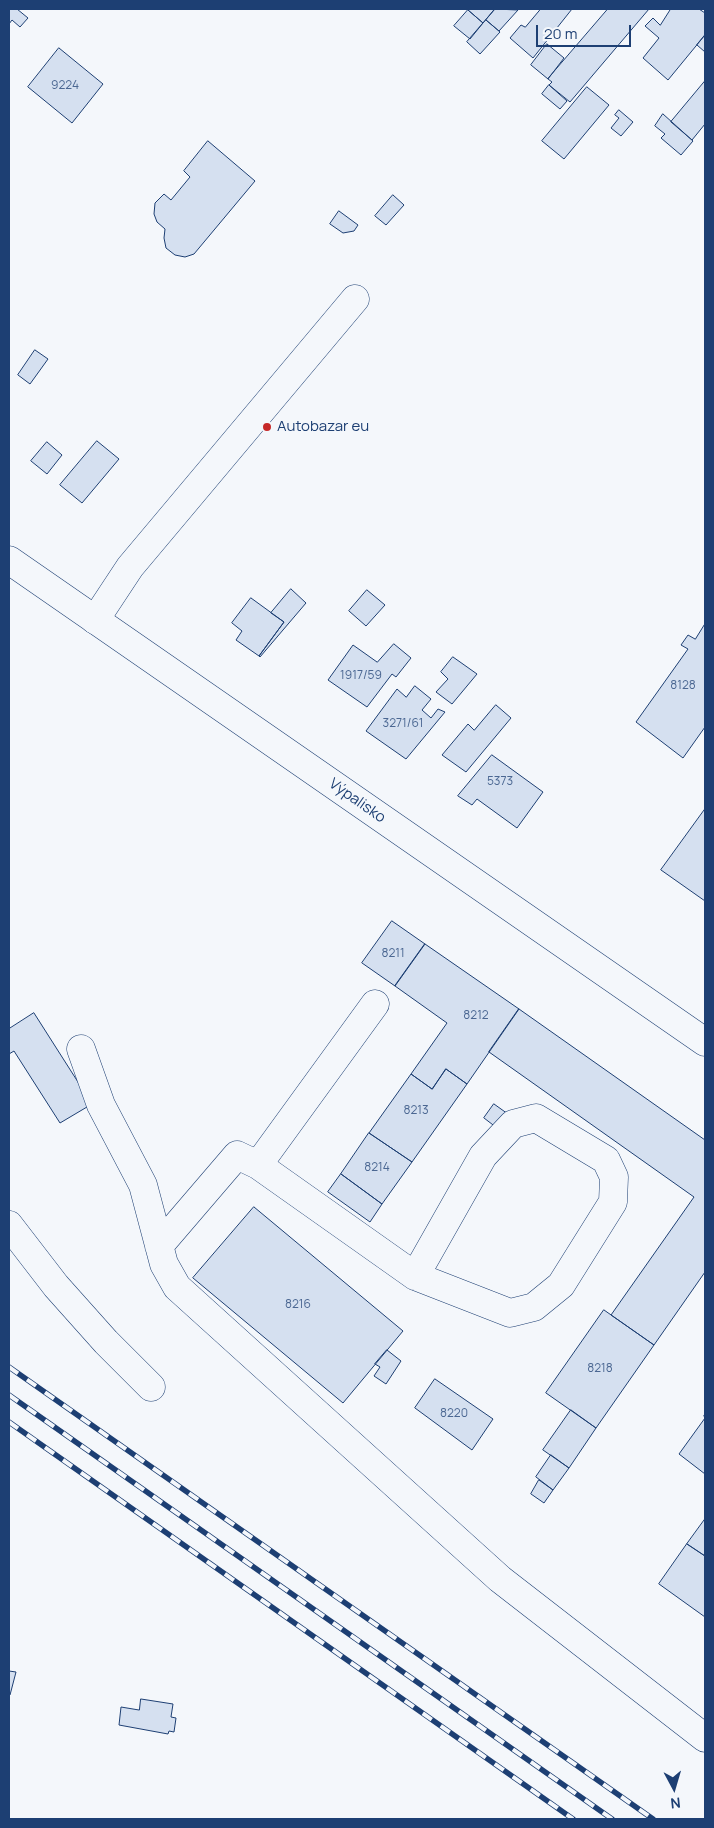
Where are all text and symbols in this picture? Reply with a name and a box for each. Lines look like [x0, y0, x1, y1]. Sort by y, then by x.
scale bar [539, 15, 634, 47]
text: 20 m [544, 23, 577, 44]
house number: 9224 [51, 79, 79, 93]
place label: Autobazar eu [277, 418, 369, 436]
marker: Autobazar eu [261, 421, 273, 433]
house number: 1917/59 [340, 669, 382, 683]
house number: 8128 [670, 679, 696, 693]
house number: 3271/61 [383, 717, 423, 731]
street label: Výpalisko [325, 775, 389, 827]
house number: 5373 [487, 775, 513, 789]
house number: 8211 [381, 947, 405, 961]
house number: 8212 [463, 1009, 489, 1023]
house number: 8213 [403, 1104, 429, 1118]
house number: 8214 [364, 1161, 390, 1175]
house number: 8216 [285, 1298, 311, 1312]
house number: 8218 [587, 1362, 613, 1376]
house number: 8220 [440, 1407, 468, 1421]
north arrow [649, 1763, 699, 1813]
text: N [670, 1793, 682, 1813]

